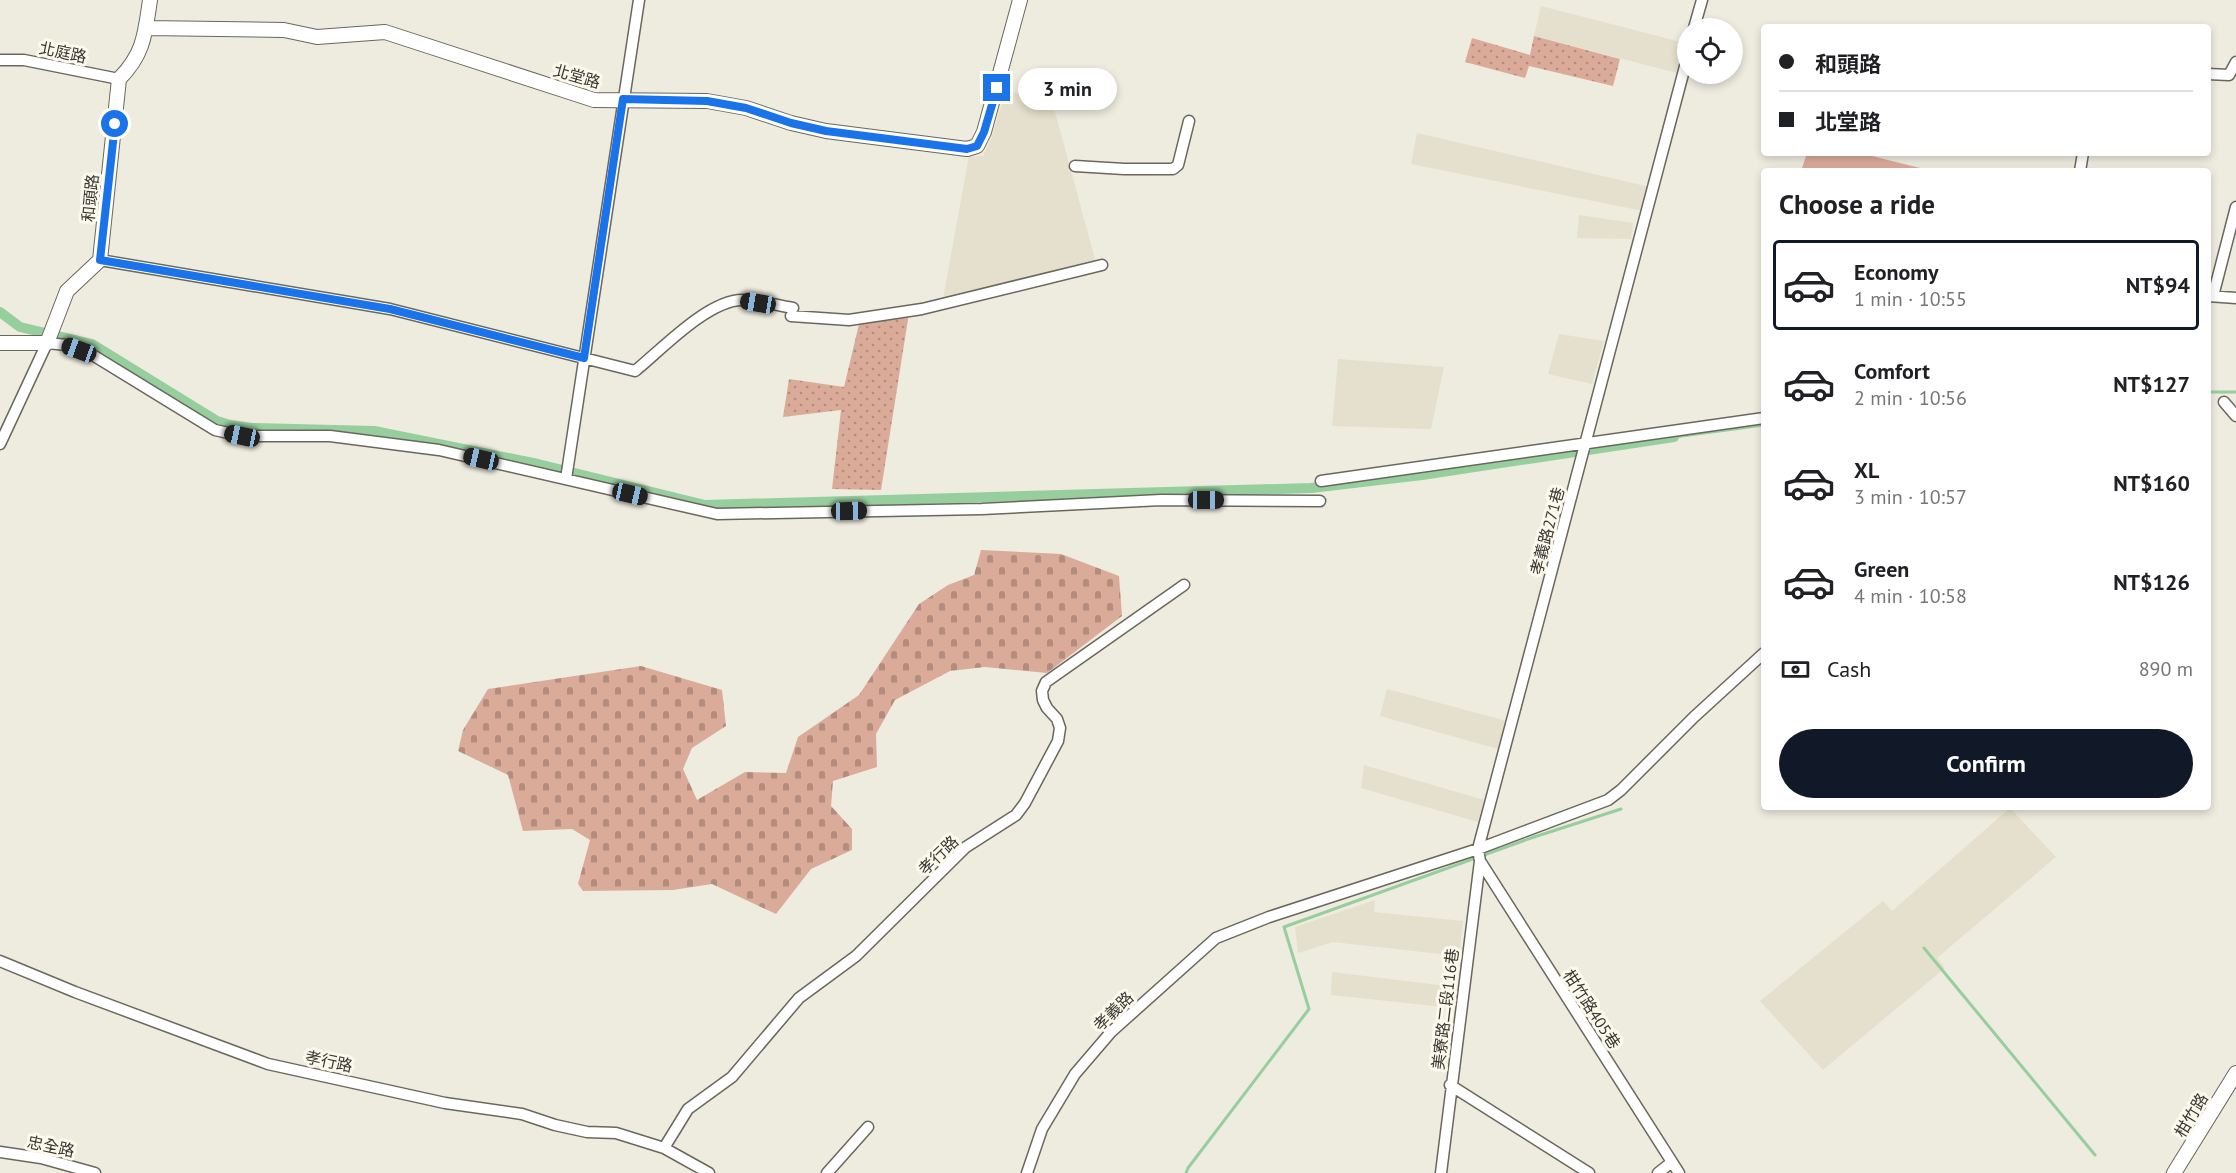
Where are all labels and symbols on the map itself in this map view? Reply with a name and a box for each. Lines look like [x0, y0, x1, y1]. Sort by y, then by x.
street label: 北庭路 [37, 37, 89, 67]
street label: 北堂路 [551, 60, 603, 92]
callout: 3 min [1018, 67, 1117, 109]
route end [983, 74, 1010, 101]
route start [101, 110, 128, 137]
street label: 和頭路 [78, 173, 102, 223]
car [739, 291, 777, 315]
car [59, 335, 99, 365]
car [223, 423, 261, 449]
car [461, 446, 501, 472]
car [610, 481, 650, 507]
street label: 孝義路271巷 [1526, 485, 1568, 577]
car [1188, 491, 1224, 509]
car [831, 502, 867, 520]
street label: 孝行路 [914, 831, 962, 879]
street label: 美寮路二段116巷 [1428, 947, 1462, 1071]
street label: 柑竹路405巷 [1559, 966, 1625, 1052]
street label: 孝義路 [1089, 987, 1137, 1035]
street label: 孝行路 [303, 1046, 355, 1076]
street label: 柑竹路 [2170, 1089, 2212, 1141]
street label: 忠全路 [25, 1131, 77, 1161]

